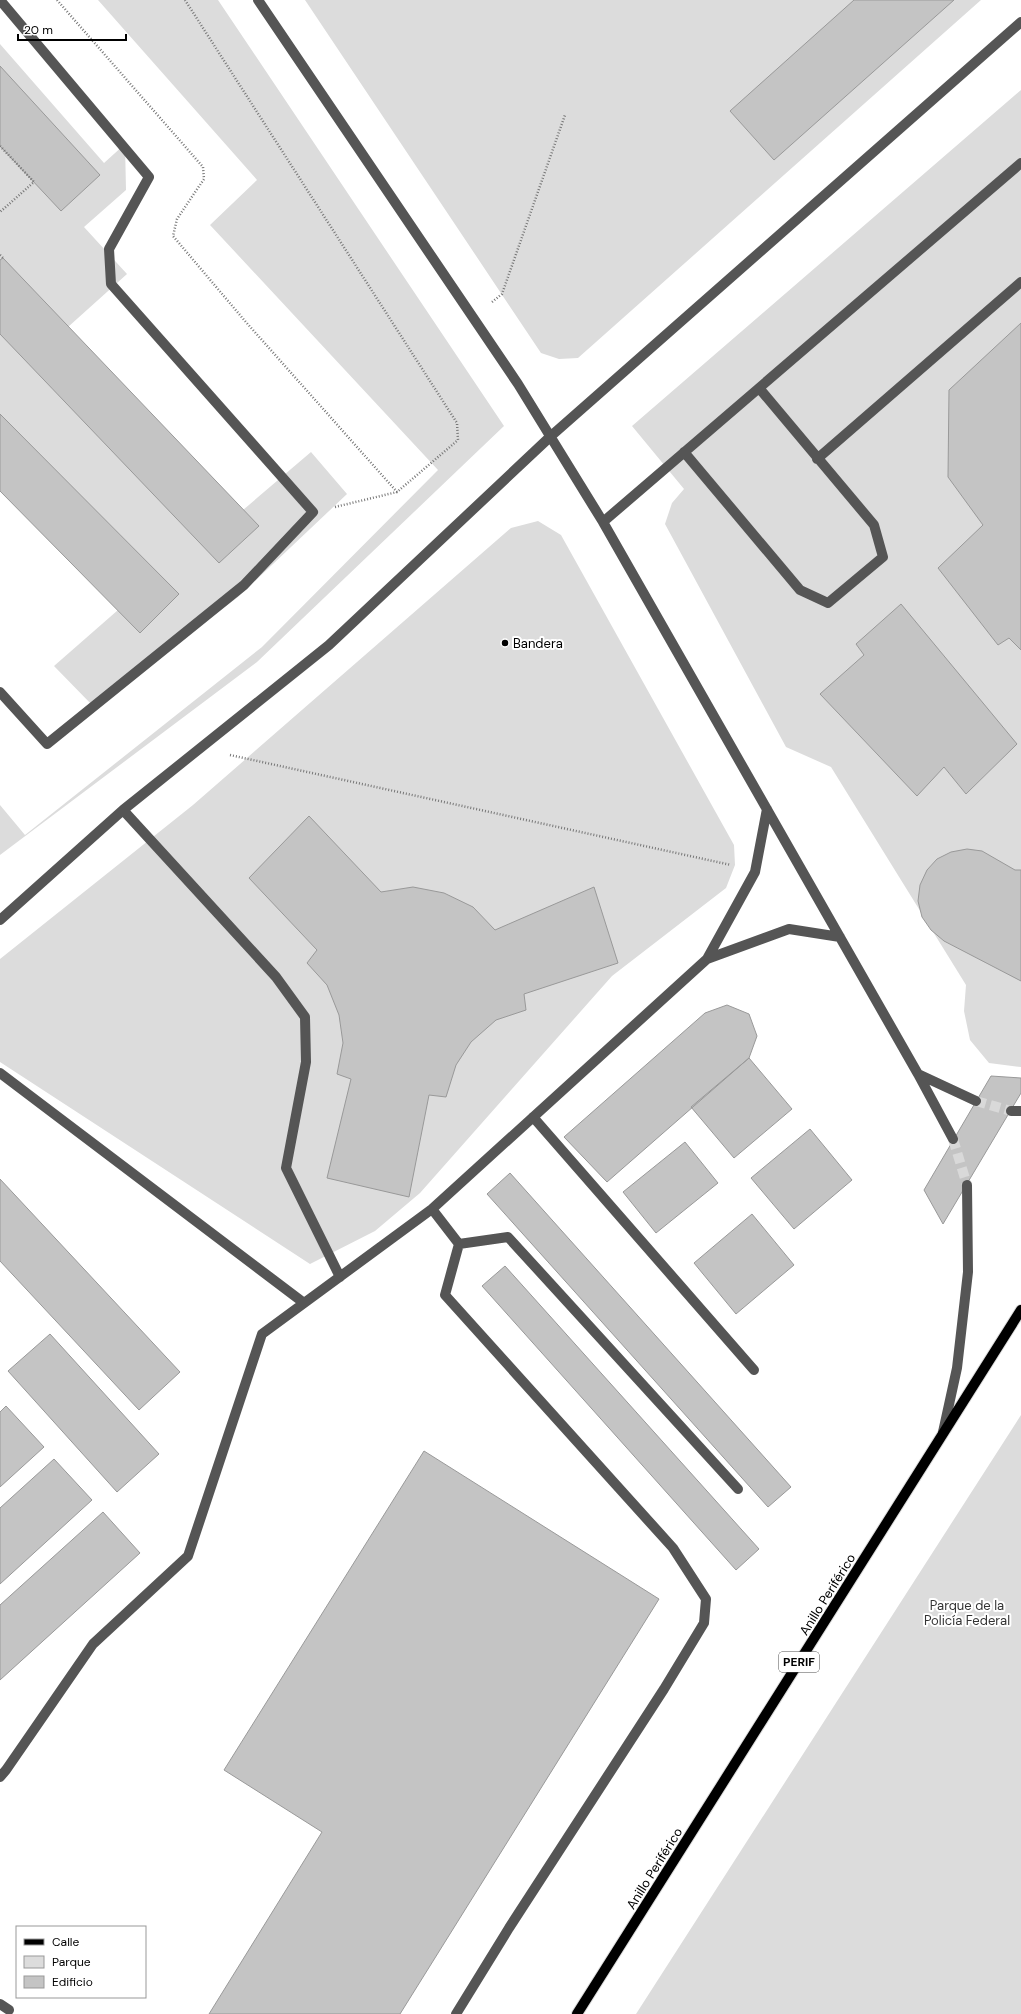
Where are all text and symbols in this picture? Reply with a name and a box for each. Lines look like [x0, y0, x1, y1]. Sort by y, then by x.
scale bar [18, 16, 126, 42]
text: 20 m [24, 22, 53, 38]
place label: Bandera [513, 635, 563, 652]
marker: Bandera [500, 638, 510, 648]
street label: Anillo Periférico [795, 1550, 859, 1638]
park label: Parque de la Policía Federal [924, 1597, 1010, 1629]
road number: PERIF [779, 1652, 819, 1672]
street label: Anillo Periférico [622, 1824, 686, 1912]
legend [16, 1926, 146, 1998]
text: Calle [52, 1934, 79, 1950]
text: Parque [52, 1954, 91, 1970]
text: Edificio [52, 1974, 93, 1990]

